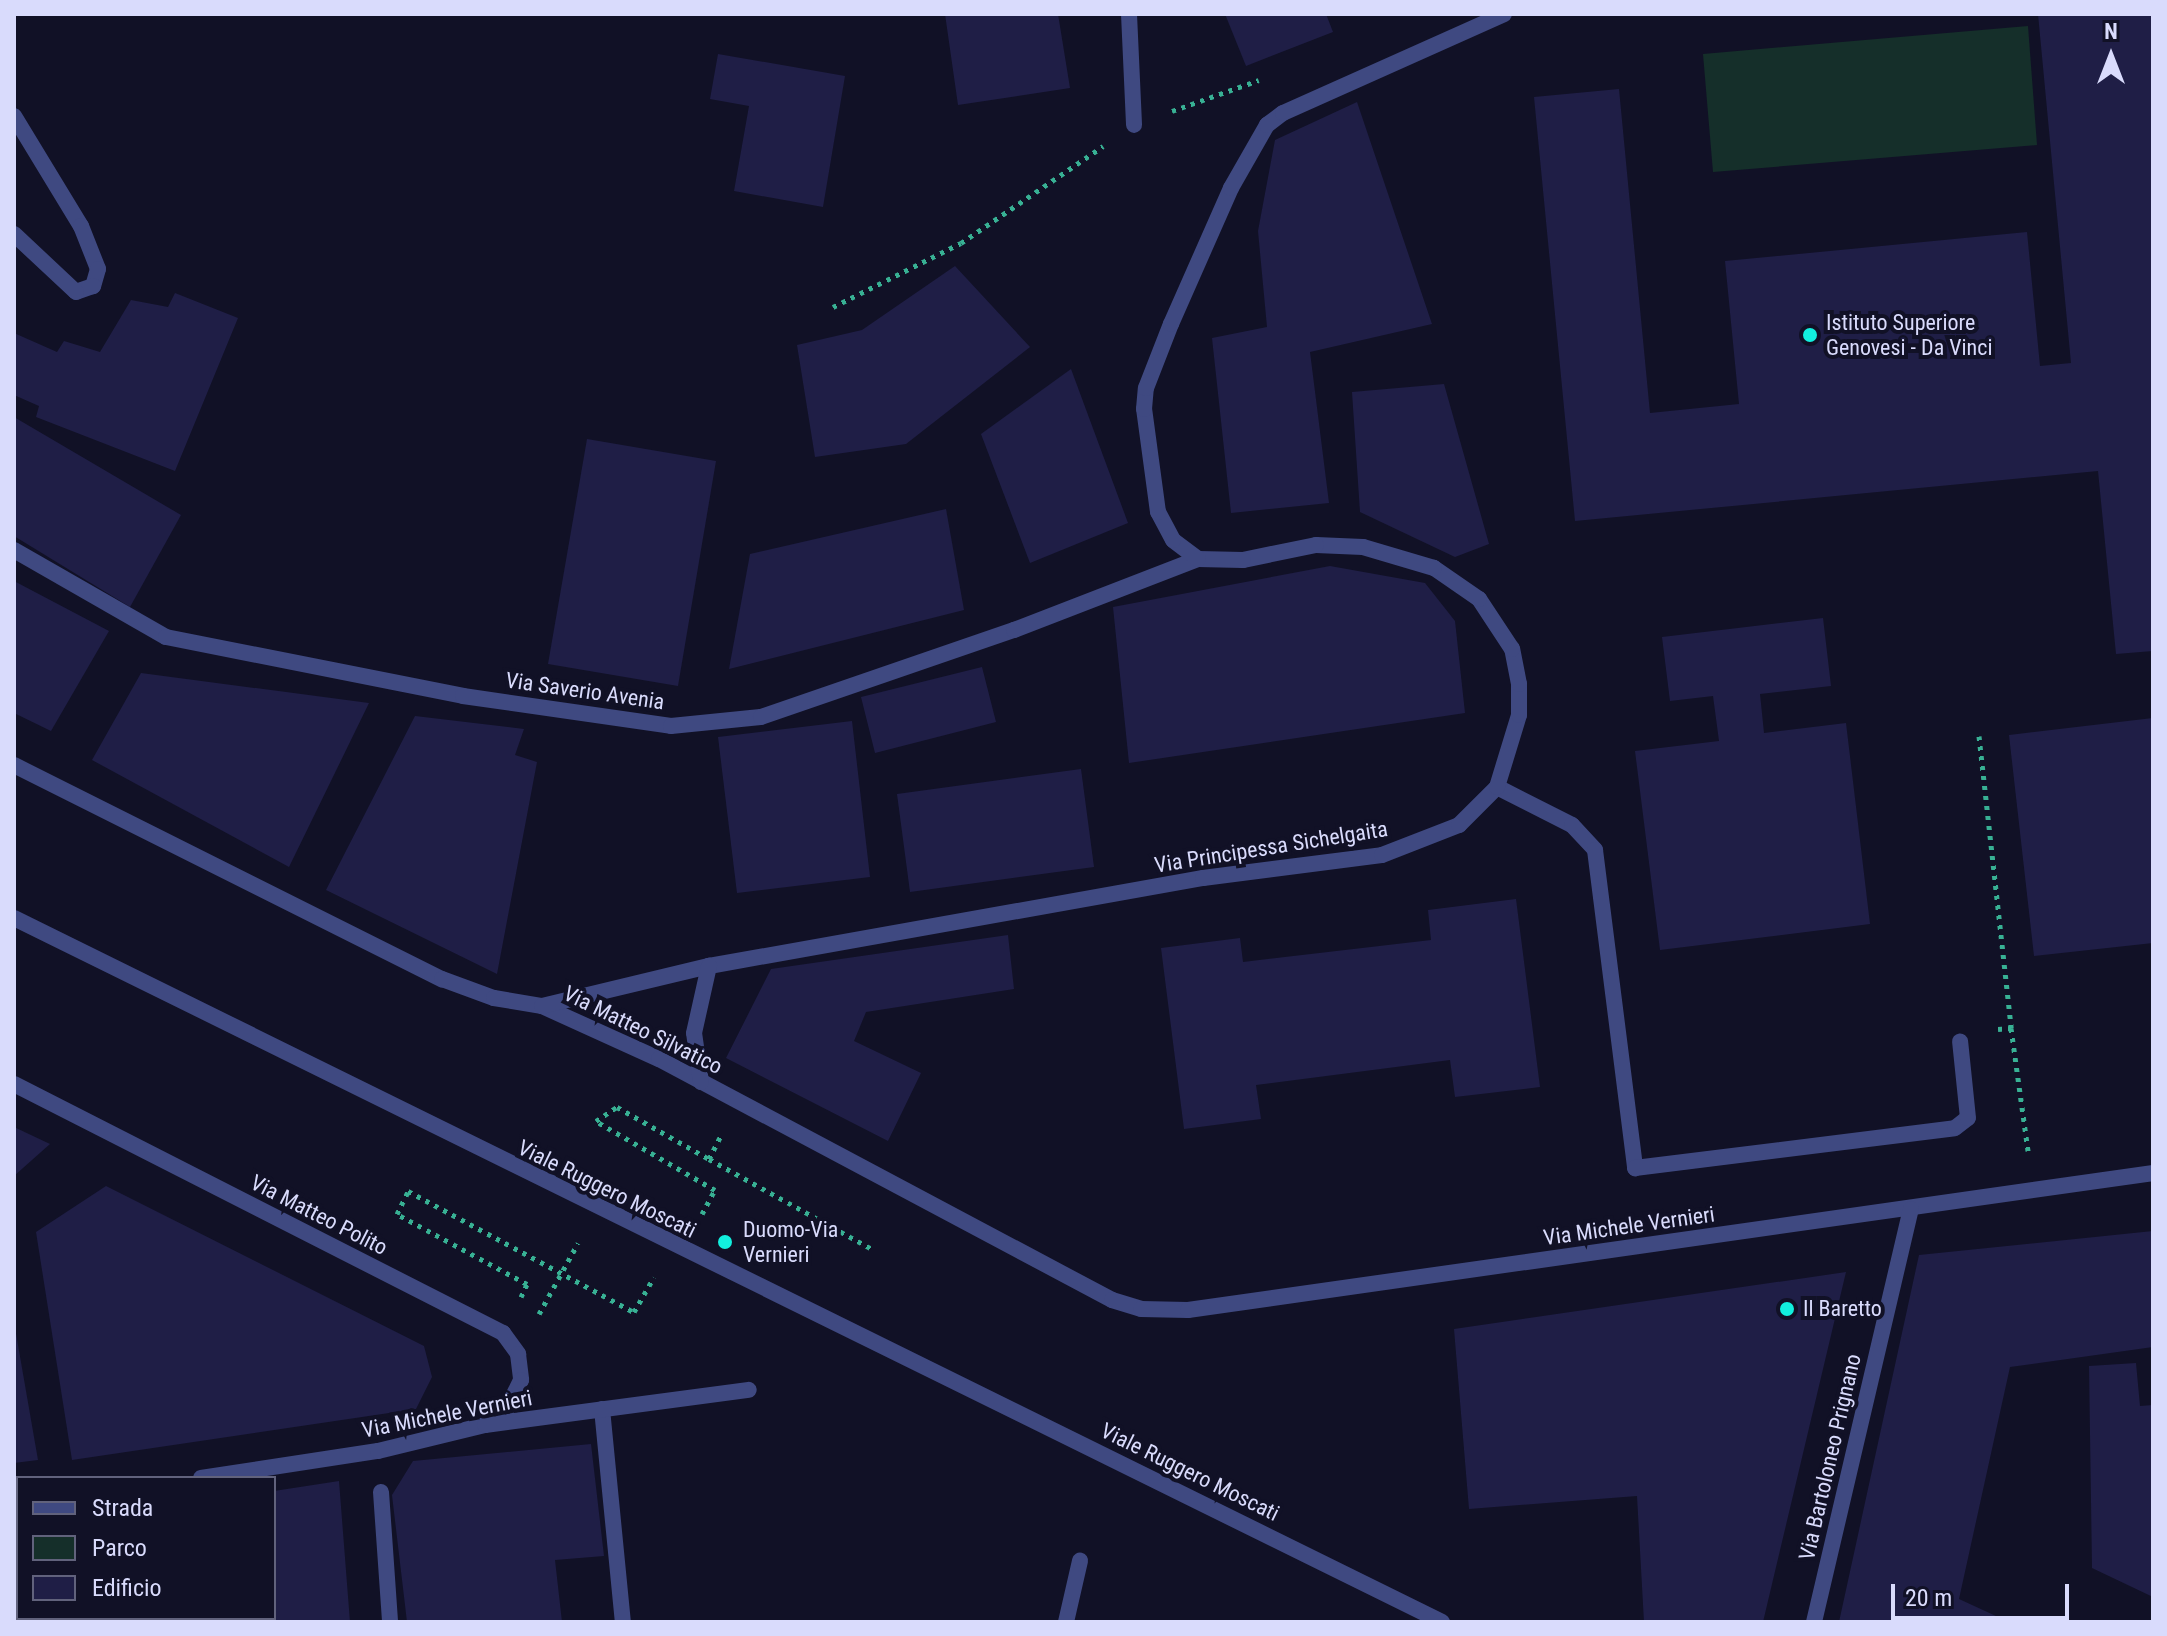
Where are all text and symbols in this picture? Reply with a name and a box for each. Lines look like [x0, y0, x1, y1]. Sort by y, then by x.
north arrow [2071, 16, 2151, 96]
text: N [2104, 19, 2118, 44]
place label: Istituto Superiore Genovesi - Da Vinci [1826, 309, 1992, 360]
marker: Istituto Superiore Genovesi - Da Vinci [1801, 326, 1819, 344]
street label: Via Saverio Avenia [504, 667, 666, 715]
street label: Via Principessa Sichelgaita [1153, 816, 1389, 878]
street label: Via Matteo Silvatico [559, 980, 727, 1080]
street label: Viale Ruggero Moscati [513, 1134, 701, 1244]
street label: Via Matteo Polito [246, 1169, 392, 1261]
street label: Via Michele Vernieri [1542, 1201, 1716, 1251]
place label: Duomo-Via Vernieri [743, 1216, 838, 1268]
marker: Duomo-Via Vernieri [714, 1231, 736, 1253]
place label: Il Baretto [1803, 1296, 1882, 1322]
marker: Il Baretto [1778, 1300, 1796, 1318]
street label: Via Bartoloneo Prignano [1793, 1351, 1867, 1563]
street label: Via Michele Vernieri [360, 1385, 534, 1443]
street label: Viale Ruggero Moscati [1096, 1417, 1284, 1527]
legend [16, 1476, 276, 1620]
text: Strada [92, 1494, 153, 1522]
text: Parco [92, 1534, 147, 1562]
scale bar [1895, 1568, 2073, 1618]
text: Edificio [92, 1574, 162, 1602]
text: 20 m [1905, 1584, 1952, 1612]

